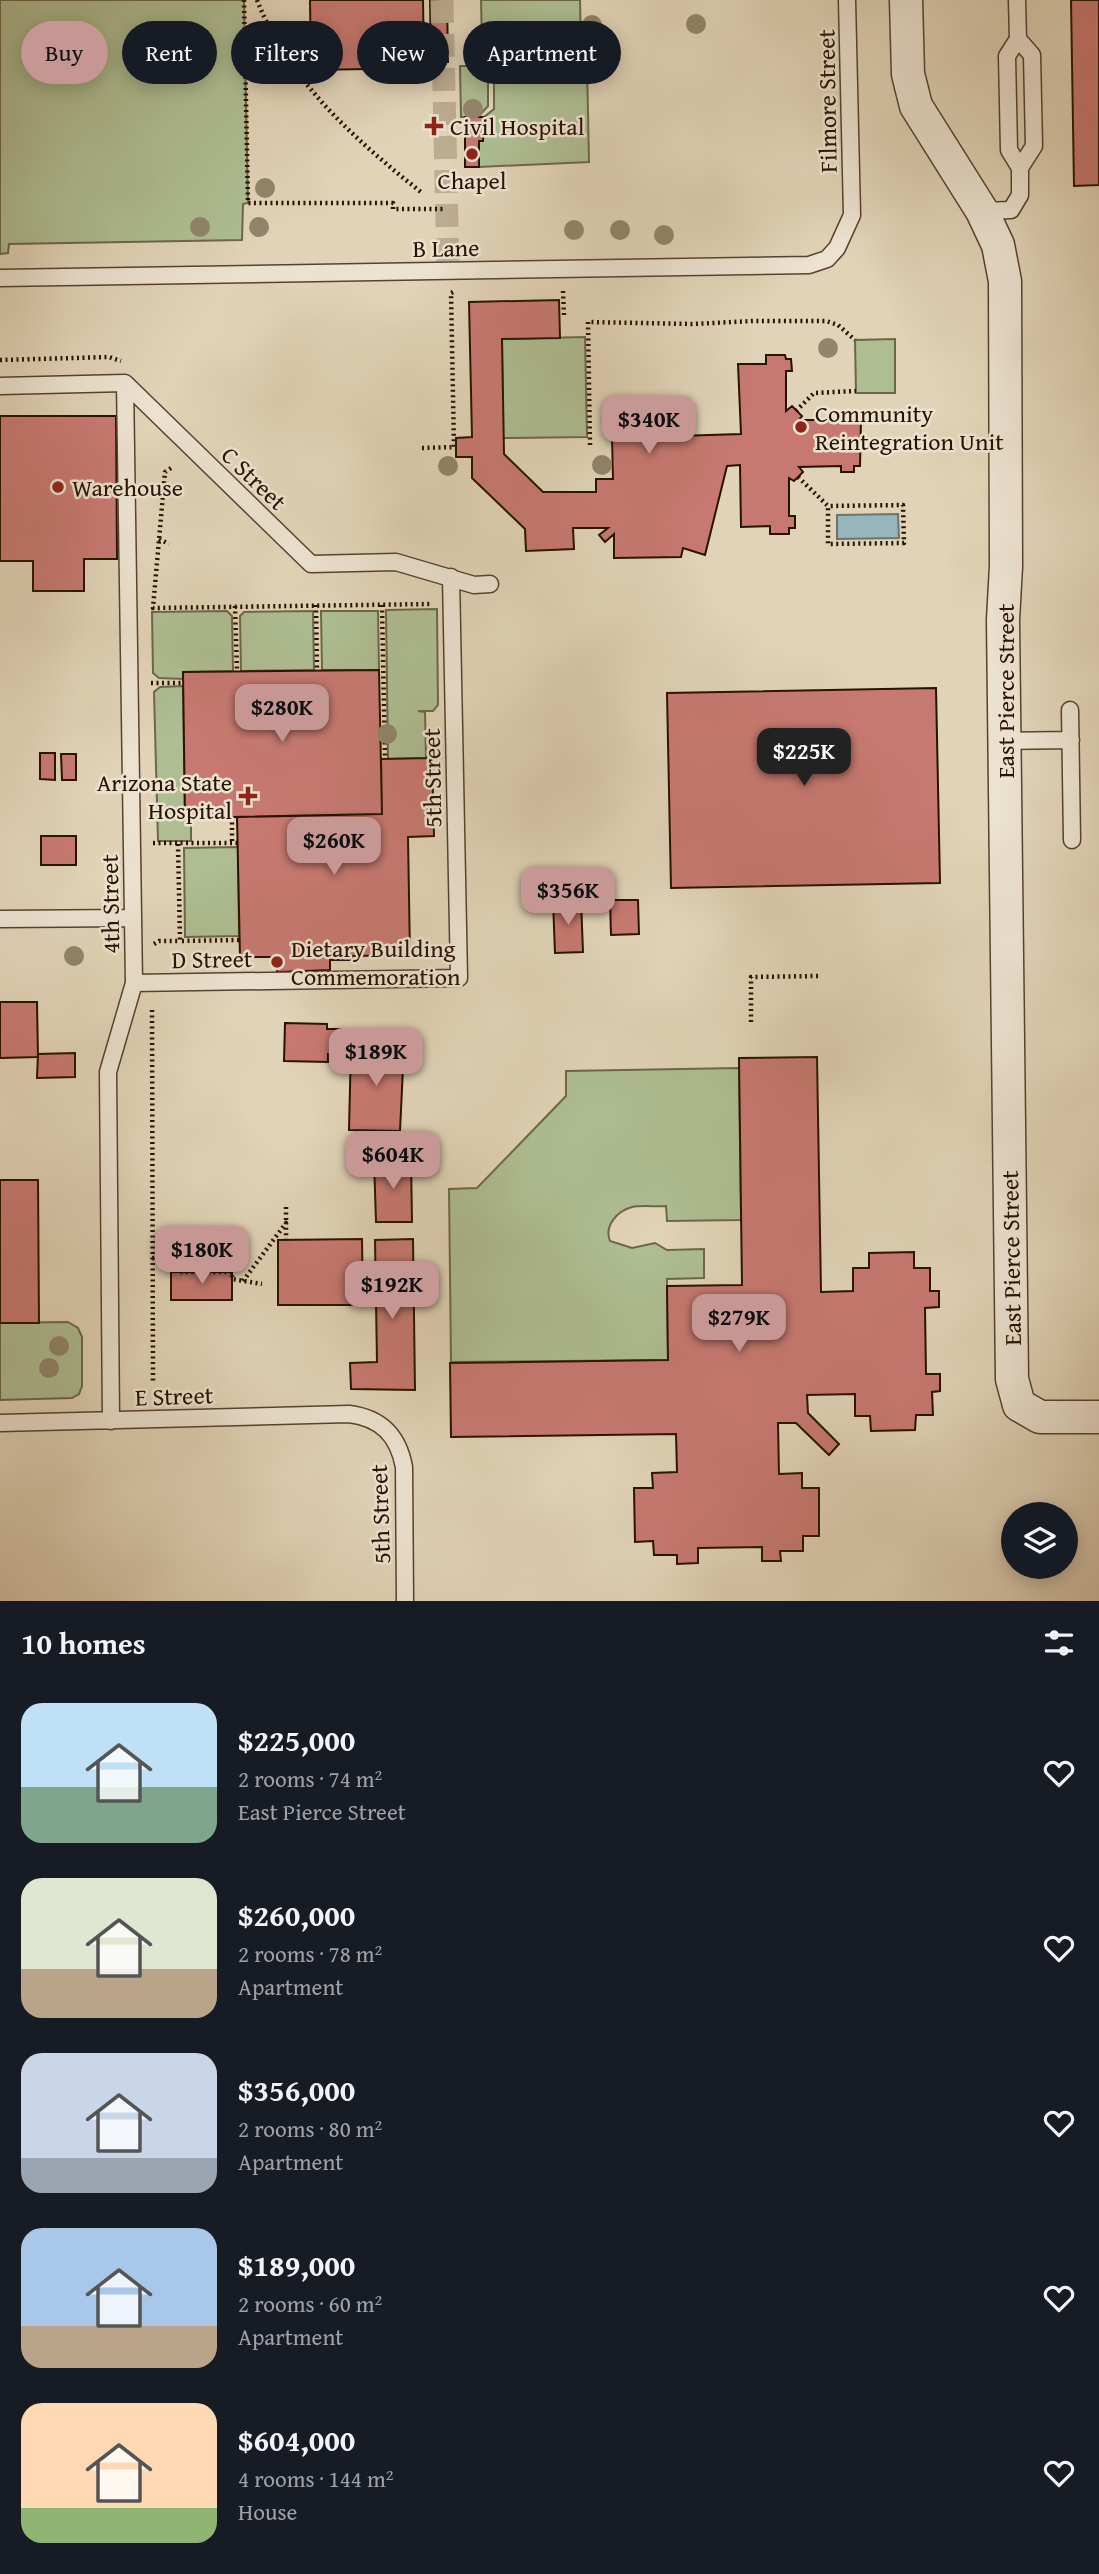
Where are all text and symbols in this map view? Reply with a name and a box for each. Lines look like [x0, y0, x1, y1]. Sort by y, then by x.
chip: Buy [21, 21, 108, 84]
chip: Rent [122, 21, 217, 84]
chip: Filters [231, 21, 343, 84]
chip: New [357, 21, 449, 84]
chip: Apartment [463, 21, 621, 84]
street label: Filmore Street [808, 28, 846, 173]
place label: Civil Hospital [450, 109, 585, 144]
marker: Civil Hospital [424, 116, 444, 136]
marker: Chapel [464, 146, 480, 162]
place label: Chapel [438, 163, 507, 198]
street label: B Lane [412, 230, 480, 266]
pin: $340K [600, 396, 698, 456]
place label: Community Reintegration Unit [815, 396, 1004, 459]
text: $340K [618, 402, 680, 435]
marker: Community Reintegration Unit [793, 419, 809, 435]
street label: C Street [213, 438, 295, 518]
place label: Warehouse [72, 470, 183, 505]
marker: Warehouse [50, 479, 66, 495]
street label: East Pierce Street [988, 603, 1023, 779]
pin: $280K [233, 684, 331, 744]
text: $280K [251, 690, 313, 723]
street label: 5th Street [414, 727, 450, 828]
pin: $225K [755, 728, 853, 788]
text: $225K [773, 734, 835, 767]
place label: Arizona State Hospital [97, 765, 232, 828]
marker: Arizona State Hospital [238, 786, 258, 806]
pin: $260K [285, 818, 383, 877]
text: $260K [303, 823, 365, 856]
street label: 4th Street [92, 853, 128, 954]
pin: $356K [519, 867, 617, 927]
text: $356K [537, 873, 599, 906]
place label: Dietary Building Commemoration [291, 931, 461, 994]
street label: D Street [171, 941, 253, 977]
marker: Dietary Building Commemoration [269, 954, 285, 970]
pin: $189K [327, 1028, 425, 1088]
text: $189K [345, 1034, 407, 1067]
pin: $604K [344, 1132, 442, 1191]
text: $604K [362, 1137, 424, 1170]
street label: East Pierce Street [992, 1170, 1030, 1346]
pin: $180K [153, 1226, 251, 1286]
text: $180K [171, 1232, 233, 1265]
pin: $192K [343, 1262, 441, 1321]
text: $192K [361, 1267, 423, 1300]
pin: $279K [690, 1294, 788, 1354]
text: $279K [708, 1300, 770, 1333]
street label: E Street [134, 1377, 214, 1415]
street label: 5th Street [361, 1463, 399, 1564]
map controls [1001, 1502, 1078, 1579]
button: layers [1001, 1502, 1078, 1579]
text: 10 homes [21, 1621, 146, 1665]
icon: filters [1040, 1624, 1078, 1662]
text: $225,000 [238, 1718, 355, 1762]
icon: home [77, 1731, 161, 1815]
icon: heart [1040, 1754, 1078, 1792]
text: 2 rooms · 74 m² [238, 1762, 382, 1795]
text: East Pierce Street [238, 1795, 406, 1828]
text: $260,000 [238, 1893, 355, 1937]
icon: home [77, 1906, 161, 1990]
icon: heart [1040, 1929, 1078, 1967]
text: 2 rooms · 78 m² [238, 1937, 382, 1970]
text: Apartment [238, 1970, 343, 2003]
text: $356,000 [238, 2068, 355, 2112]
icon: home [77, 2081, 161, 2165]
icon: heart [1040, 2104, 1078, 2142]
text: 2 rooms · 80 m² [238, 2112, 382, 2145]
text: Apartment [238, 2145, 343, 2178]
text: $189,000 [238, 2243, 355, 2287]
icon: home [77, 2256, 161, 2340]
icon: heart [1040, 2279, 1078, 2317]
text: 2 rooms · 60 m² [238, 2287, 382, 2320]
text: Apartment [238, 2320, 343, 2353]
text: $604,000 [238, 2418, 355, 2462]
icon: home [77, 2431, 161, 2515]
icon: heart [1040, 2454, 1078, 2492]
text: 4 rooms · 144 m² [238, 2462, 393, 2495]
text: House [238, 2495, 297, 2528]

